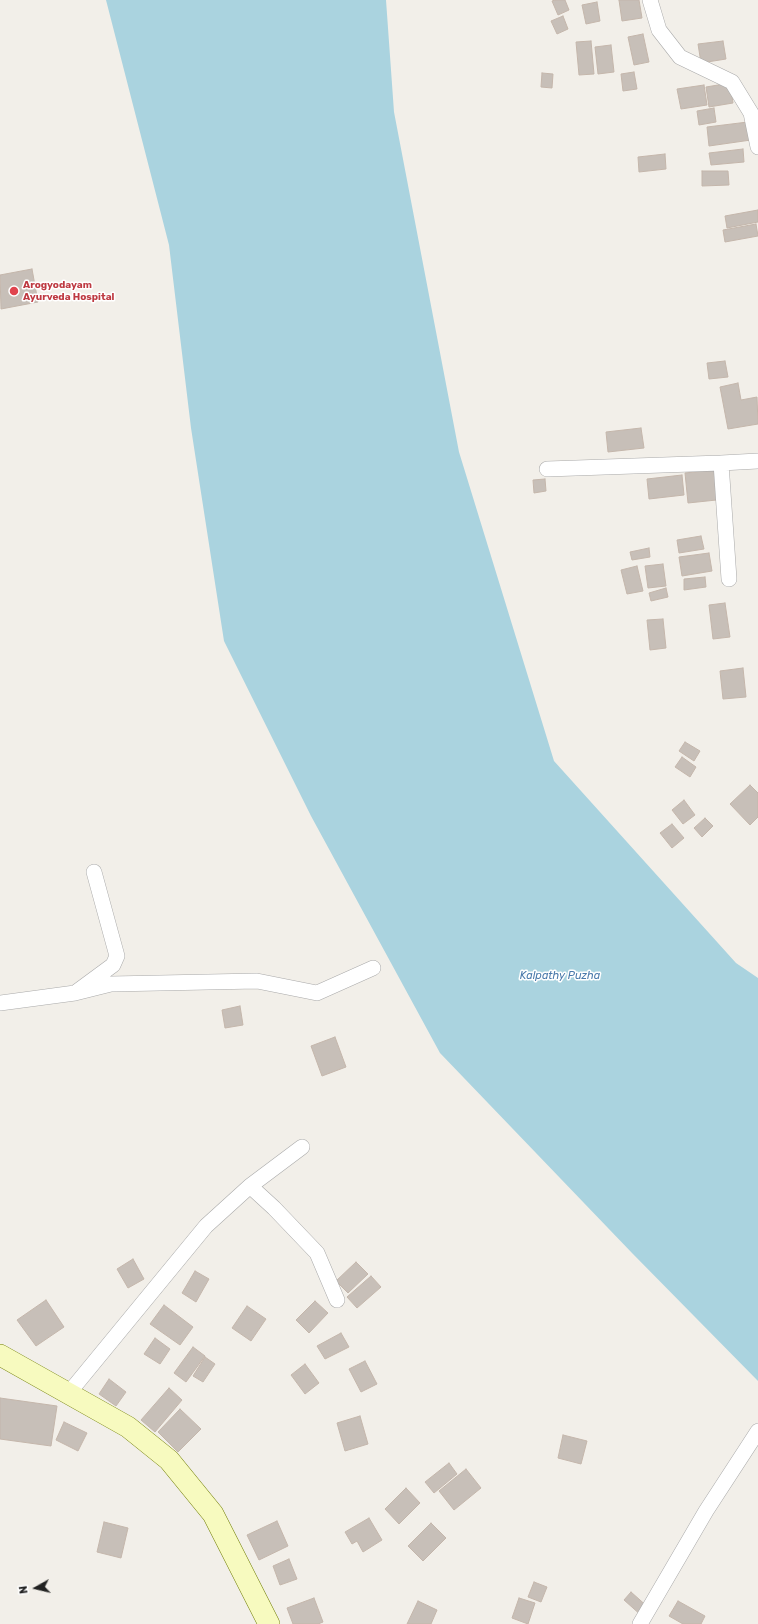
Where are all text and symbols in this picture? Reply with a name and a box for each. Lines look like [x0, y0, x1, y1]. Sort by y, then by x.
place label: Arogyodayam Ayurveda Hospital [23, 279, 114, 302]
marker: Arogyodayam Ayurveda Hospital [8, 285, 20, 297]
water label: Kalpathy Puzha [520, 969, 600, 983]
north arrow [16, 1568, 56, 1608]
text: N [17, 1585, 31, 1595]

